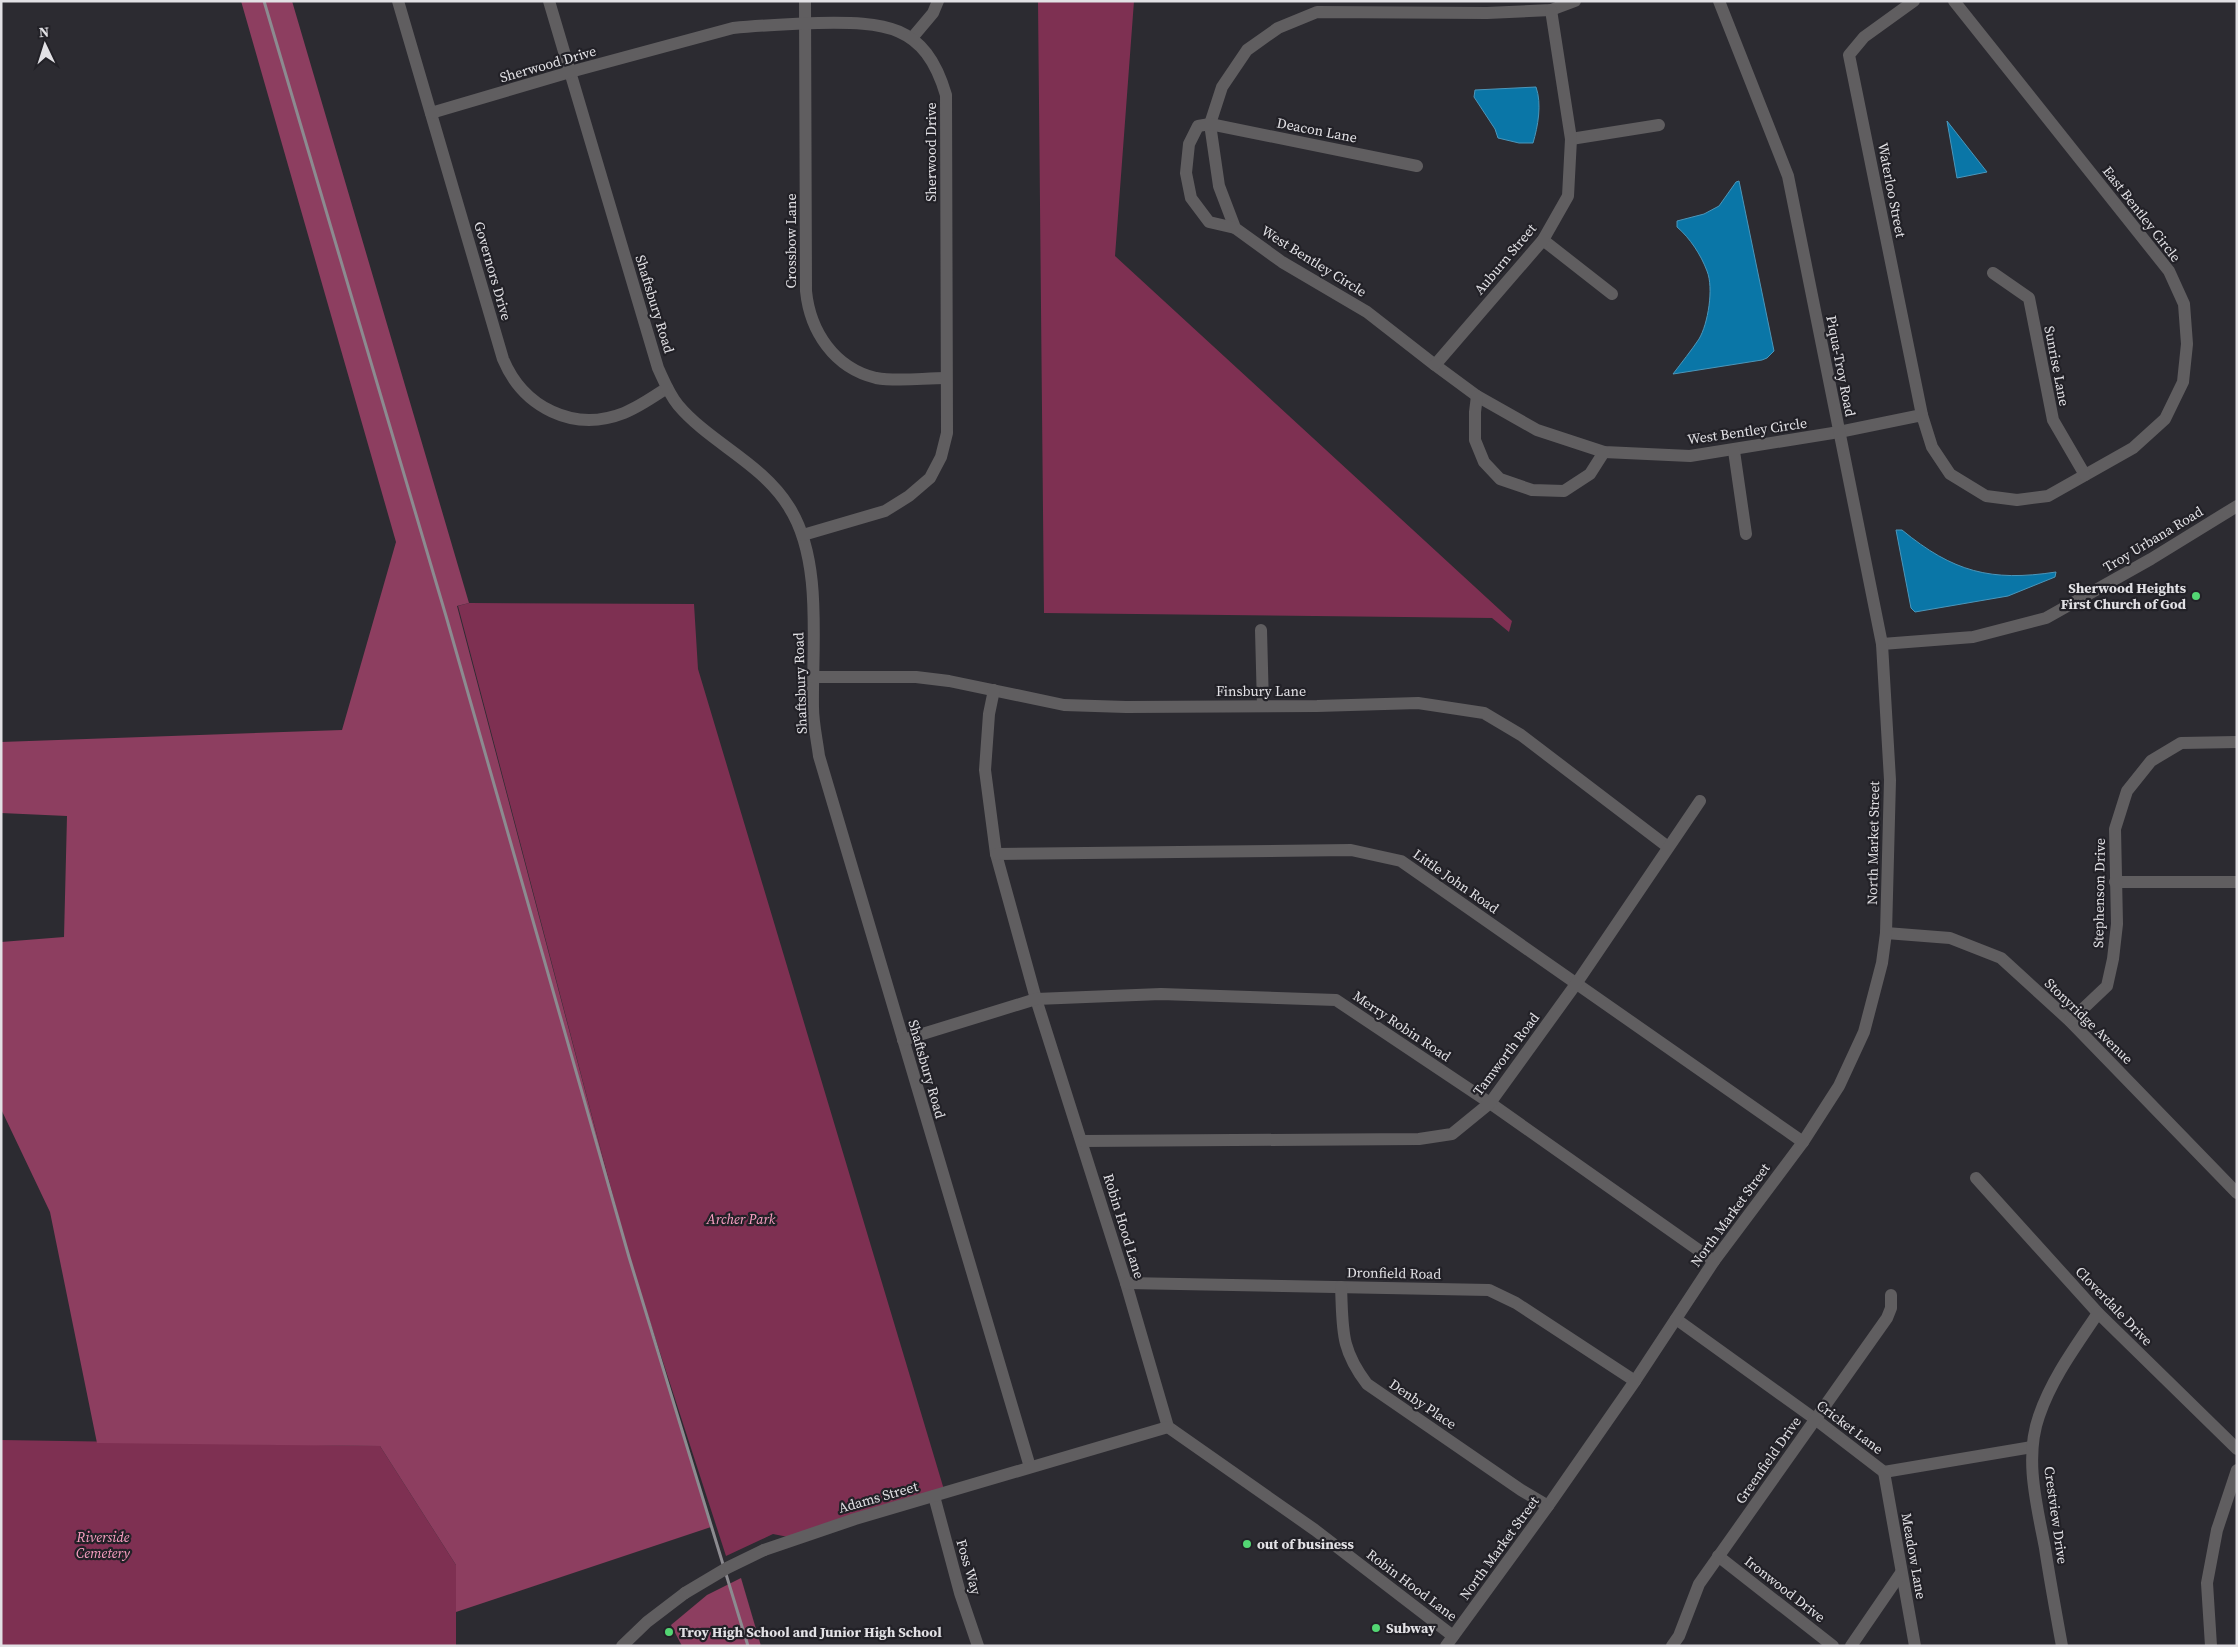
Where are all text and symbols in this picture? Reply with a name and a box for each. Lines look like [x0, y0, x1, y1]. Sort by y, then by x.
north arrow [20, 20, 70, 70]
text: N [38, 22, 50, 42]
street label: Sherwood Drive [497, 41, 599, 87]
street label: Sherwood Drive [921, 102, 941, 202]
street label: Deacon Lane [1275, 112, 1359, 148]
street label: Waterloo Street [1873, 141, 1911, 239]
street label: East Bentley Circle [2098, 162, 2186, 266]
street label: Crossbow Lane [781, 193, 801, 289]
street label: Governors Drive [469, 219, 517, 323]
street label: Auburn Street [1469, 219, 1541, 299]
street label: West Bentley Circle [1257, 221, 1371, 301]
street label: Shaftsbury Road [631, 252, 679, 356]
street label: Piqua-Troy Road [1821, 314, 1861, 418]
street label: Sunrise Lane [2039, 324, 2075, 408]
street label: West Bentley Circle [1686, 413, 1808, 449]
street label: Troy Urbana Road [2099, 501, 2207, 577]
place label: Sherwood Heights First Church of God [2061, 578, 2187, 614]
marker: Sherwood Heights First Church of God [2190, 590, 2202, 602]
street label: Shaftsbury Road [788, 632, 812, 734]
street label: Finsbury Lane [1216, 681, 1306, 701]
street label: North Market Street [1862, 780, 1884, 905]
street label: Stephenson Drive [2088, 838, 2110, 948]
street label: Little John Road [1409, 844, 1503, 918]
street label: Stonyridge Avenue [2040, 974, 2138, 1068]
street label: Merry Robin Road [1349, 986, 1455, 1066]
street label: Tamworth Road [1468, 1008, 1544, 1100]
street label: Shaftsbury Road [903, 1017, 951, 1121]
street label: North Market Street [1685, 1159, 1775, 1271]
street label: Robin Hood Lane [1099, 1171, 1149, 1281]
park label: Archer Park [706, 1209, 776, 1229]
street label: Dronfield Road [1347, 1262, 1441, 1284]
street label: Cloverdale Drive [2071, 1262, 2157, 1350]
street label: Denby Place [1385, 1374, 1461, 1434]
street label: Cricket Lane [1812, 1395, 1888, 1459]
street label: Greenfield Drive [1730, 1412, 1806, 1508]
street label: Crestview Drive [2039, 1465, 2073, 1565]
street label: Adams Street [836, 1476, 921, 1518]
street label: North Market Street [1454, 1492, 1544, 1604]
street label: Meadow Lane [1897, 1511, 1931, 1601]
park label: Riverside Cemetery [75, 1527, 130, 1563]
place label: out of business [1257, 1534, 1354, 1554]
street label: Foss Way [952, 1537, 987, 1598]
marker: out of business [1241, 1538, 1253, 1550]
street label: Robin Hood Lane [1363, 1544, 1461, 1626]
street label: Ironwood Drive [1740, 1551, 1830, 1627]
place label: Subway [1386, 1618, 1436, 1638]
place label: Troy High School and Junior High School [679, 1622, 942, 1642]
marker: Subway [1370, 1622, 1382, 1634]
marker: Troy High School and Junior High School [663, 1626, 675, 1638]

